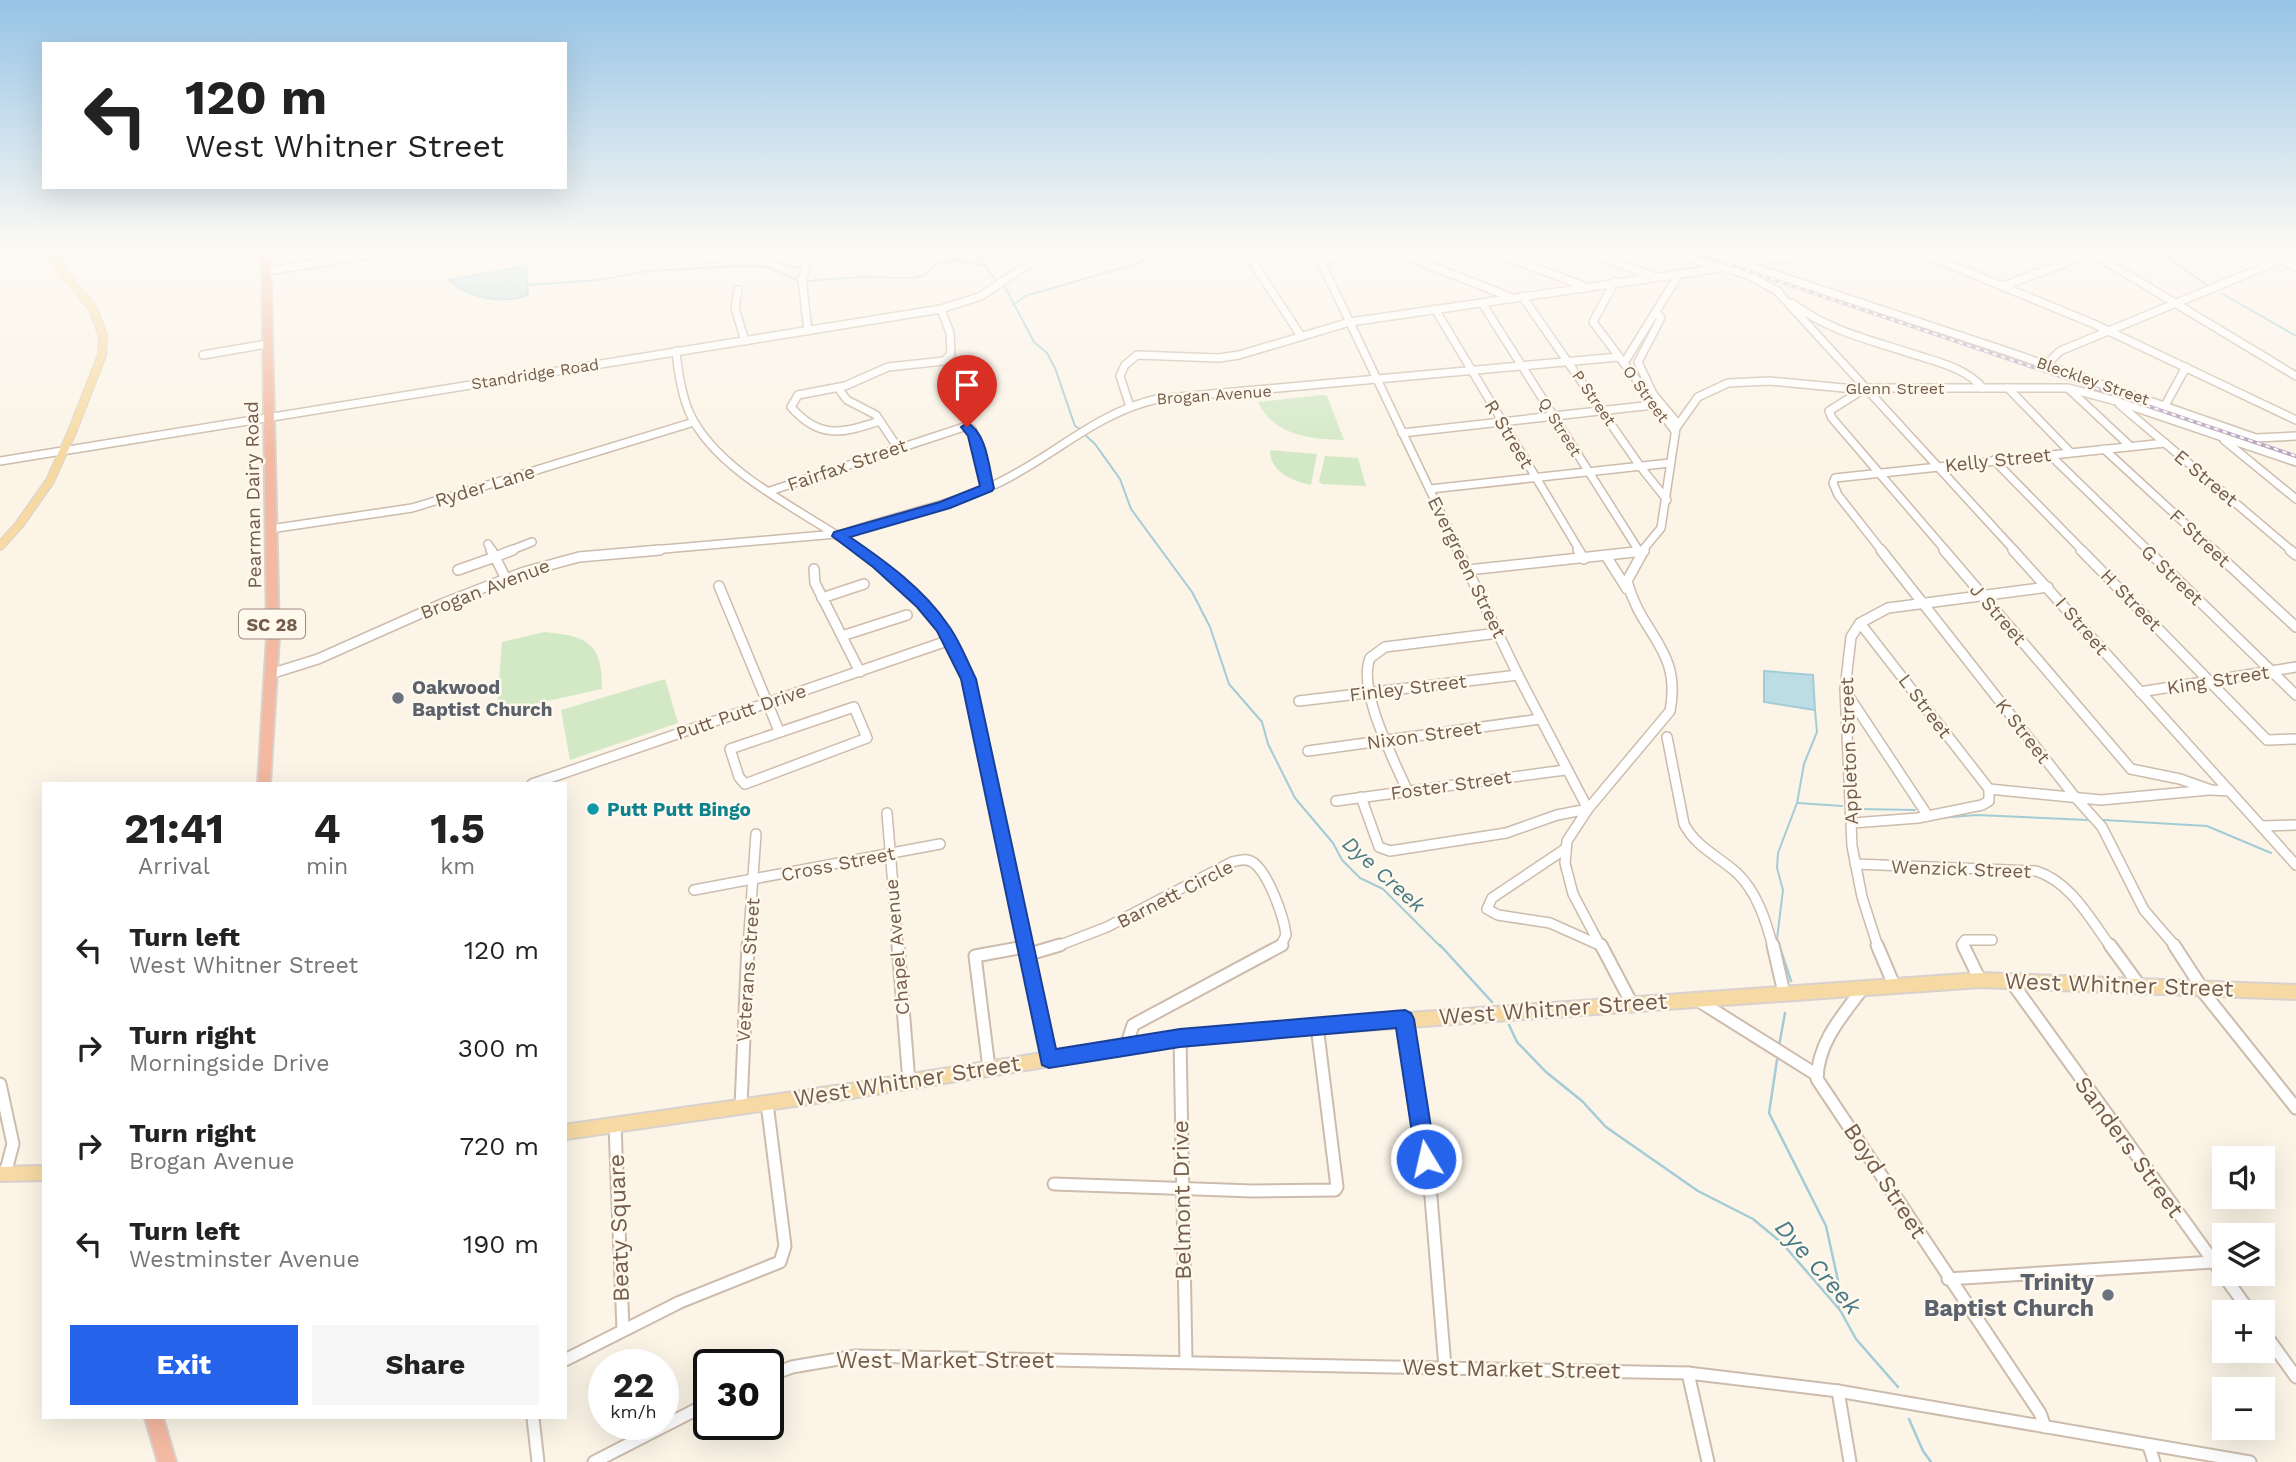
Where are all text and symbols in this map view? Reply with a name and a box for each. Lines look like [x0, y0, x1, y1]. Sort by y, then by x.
text: 120 m [185, 68, 327, 126]
icon: left [70, 70, 161, 161]
text: West Whitner Street [185, 127, 504, 165]
street label: Bleckley Street [2034, 353, 2152, 409]
street label: Standridge Road [470, 355, 600, 393]
pin [937, 355, 997, 427]
street label: O Street [1619, 362, 1673, 426]
icon: arrive [948, 366, 986, 404]
street label: P Street [1568, 367, 1620, 429]
street label: Glenn Street [1845, 379, 1945, 398]
street label: Brogan Avenue [1156, 382, 1272, 408]
street label: Q Street [1535, 394, 1586, 460]
street label: R Street [1479, 395, 1539, 473]
street label: Pearman Dairy Road [240, 401, 266, 589]
street label: Fairfax Street [784, 434, 910, 496]
street label: Kelly Street [1944, 443, 2052, 477]
street label: E Street [2170, 445, 2242, 511]
street label: Ryder Lane [432, 460, 538, 512]
street label: Evergreen Street [1423, 493, 1511, 642]
street label: F Street [2165, 504, 2235, 572]
street label: G Street [2136, 540, 2208, 610]
street label: Brogan Avenue [417, 554, 553, 624]
street label: H Street [2096, 564, 2166, 636]
street label: J Street [1965, 578, 2031, 650]
street label: I Street [2051, 592, 2113, 660]
road number: SC 28 [239, 610, 305, 638]
street label: King Street [2165, 661, 2271, 699]
street label: Finley Street [1348, 669, 1468, 707]
street label: L Street [1893, 669, 1957, 743]
place label: Oakwood Baptist Church [412, 676, 553, 721]
street label: Appleton Street [1835, 677, 1863, 825]
street label: Putt Putt Drive [673, 679, 809, 745]
marker: Oakwood Baptist Church [390, 690, 406, 706]
street label: K Street [1991, 694, 2055, 768]
street label: Nixon Street [1365, 716, 1483, 754]
street label: Foster Street [1389, 765, 1513, 805]
place label: Putt Putt Bingo [607, 798, 751, 821]
marker: Putt Putt Bingo [585, 801, 601, 817]
text: 21:41 [124, 804, 224, 853]
text: 4 [314, 804, 341, 853]
text: 1.5 [430, 804, 485, 853]
water label: Dye Creek [1338, 831, 1431, 918]
street label: Cross Street [779, 842, 897, 886]
text: Arrival [138, 853, 210, 880]
text: min [306, 853, 348, 880]
text: km [440, 853, 475, 880]
street label: Barnett Circle [1113, 855, 1237, 933]
street label: Wenzick Street [1891, 855, 2031, 883]
street label: Chapel Avenue [880, 878, 914, 1016]
street label: Veterans Street [731, 897, 765, 1043]
text: Turn left [129, 922, 240, 952]
icon: left [70, 931, 108, 969]
text: 120 m [464, 935, 539, 965]
text: West Whitner Street [129, 952, 358, 979]
street label: West Whitner Street [2004, 968, 2234, 1003]
street label: West Whitner Street [1438, 988, 1669, 1030]
text: Turn right [129, 1020, 256, 1050]
icon: right [70, 1029, 108, 1067]
text: 300 m [458, 1033, 539, 1063]
text: Morningside Drive [129, 1050, 329, 1077]
street label: West Whitner Street [792, 1050, 1023, 1112]
street label: Sanders Street [2069, 1071, 2189, 1223]
text: Turn right [129, 1118, 256, 1148]
street label: Boyd Street [1838, 1118, 1932, 1244]
street label: Belmont Drive [1167, 1120, 1197, 1280]
position arrow [1389, 1122, 1463, 1196]
icon: right [70, 1127, 108, 1165]
text: 720 m [459, 1131, 539, 1161]
map controls [2212, 1146, 2275, 1440]
button: sound [2212, 1146, 2275, 1209]
text: Brogan Avenue [129, 1148, 295, 1175]
street label: Beaty Square [603, 1153, 635, 1303]
water label: Dye Creek [1769, 1214, 1867, 1321]
text: Turn left [129, 1216, 240, 1246]
button: layers [2212, 1223, 2275, 1286]
icon: left [70, 1225, 108, 1263]
text: 190 m [463, 1229, 539, 1259]
text: Westminster Avenue [129, 1246, 360, 1273]
place label: Trinity Baptist Church [1924, 1269, 2094, 1322]
marker: Trinity Baptist Church [2100, 1287, 2116, 1303]
button: + [2212, 1300, 2275, 1363]
button: Exit [70, 1325, 298, 1405]
button: Share [312, 1325, 539, 1405]
street label: West Market Street [836, 1347, 1055, 1374]
speed limit sign: 30 [693, 1349, 784, 1440]
street label: West Market Street [1402, 1354, 1621, 1384]
text: 22 [613, 1364, 654, 1406]
button: − [2212, 1377, 2275, 1440]
text: km/h [610, 1401, 657, 1422]

